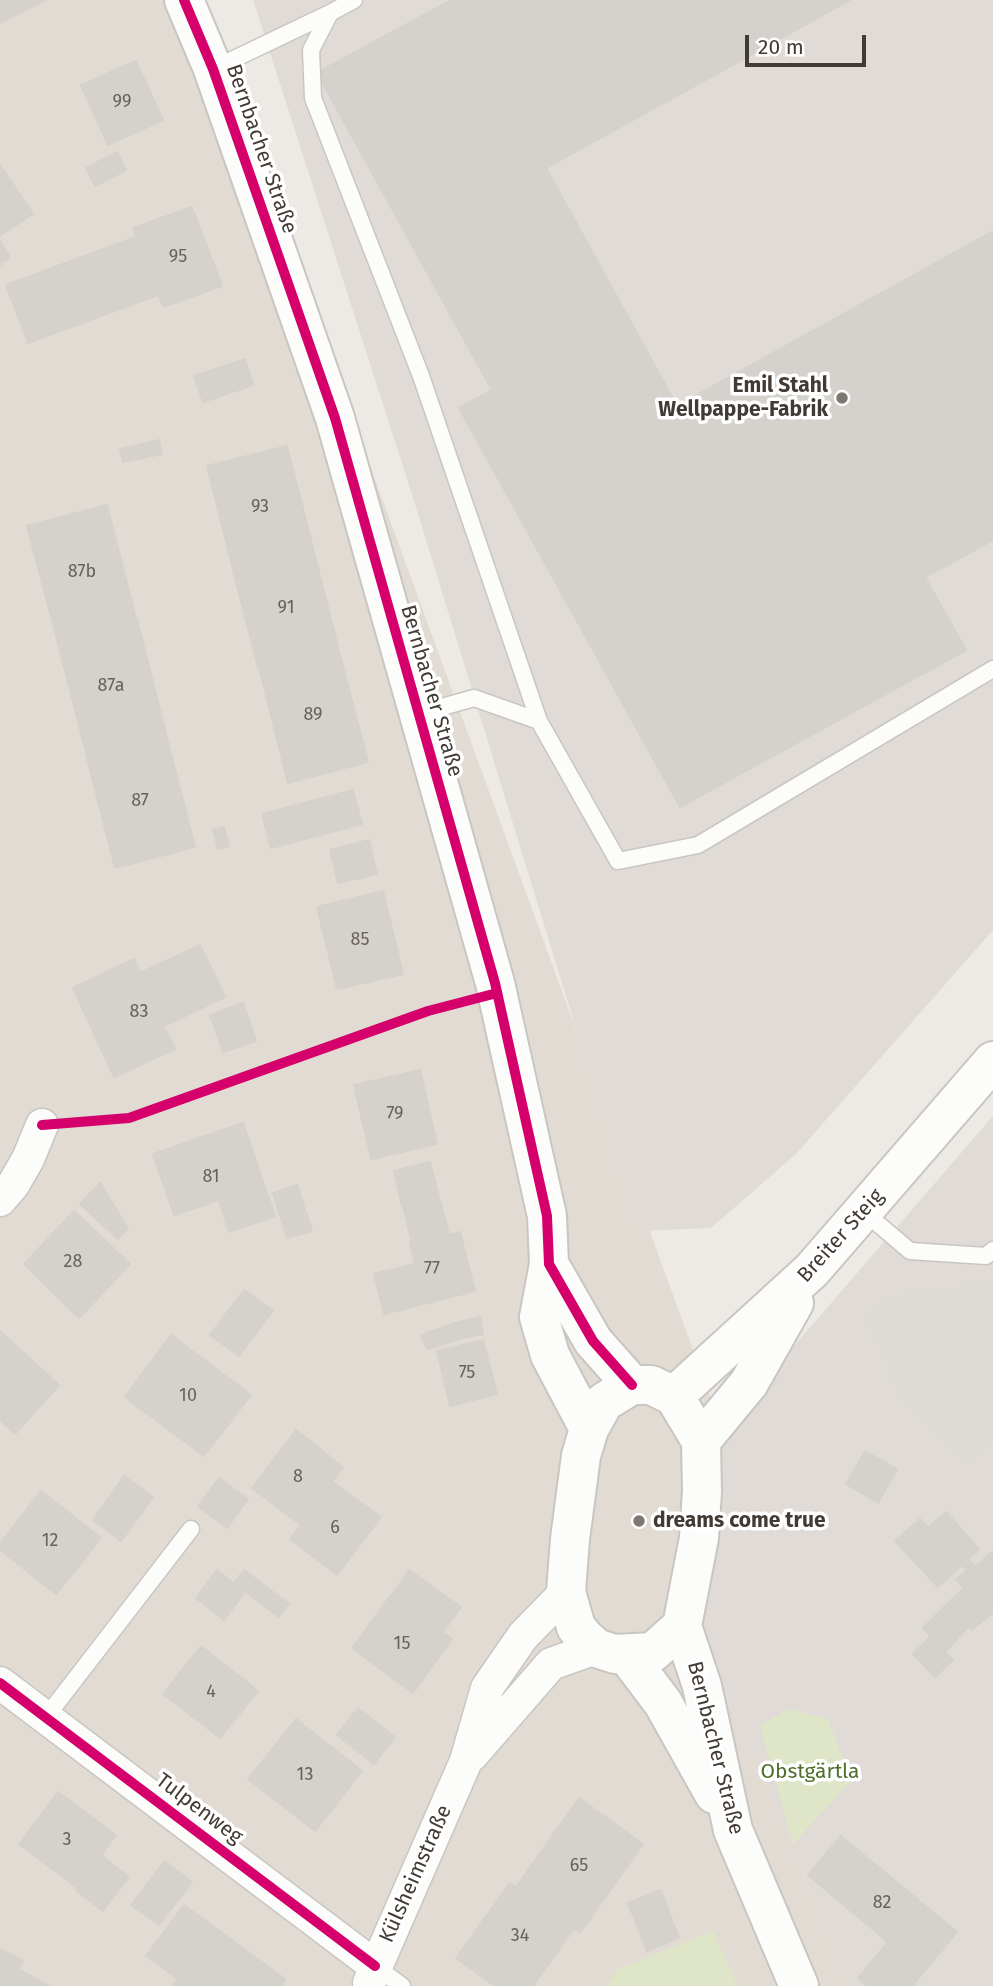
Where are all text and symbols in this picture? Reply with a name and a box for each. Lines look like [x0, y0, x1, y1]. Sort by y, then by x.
scale bar [748, 21, 869, 65]
text: 20 m [758, 34, 804, 60]
street label: Bernbacher Straße [220, 61, 302, 237]
house number: 99 [113, 91, 131, 113]
house number: 95 [169, 246, 187, 268]
place label: Emil Stahl Wellpappe-Fabrik [658, 373, 828, 423]
marker: Emil Stahl Wellpappe-Fabrik [834, 390, 850, 406]
house number: 93 [251, 496, 269, 518]
house number: 87b [68, 561, 96, 583]
house number: 91 [278, 597, 294, 619]
street label: Bernbacher Straße [394, 602, 468, 780]
house number: 87a [98, 675, 124, 697]
house number: 89 [303, 704, 323, 726]
house number: 87 [131, 790, 149, 812]
house number: 85 [351, 929, 369, 951]
house number: 83 [130, 1001, 148, 1023]
house number: 79 [386, 1103, 404, 1125]
house number: 81 [202, 1166, 220, 1188]
street label: Breiter Steig [792, 1184, 890, 1288]
house number: 28 [64, 1251, 82, 1273]
house number: 77 [424, 1258, 440, 1280]
house number: 75 [459, 1362, 475, 1384]
house number: 10 [179, 1385, 197, 1407]
house number: 8 [293, 1466, 303, 1488]
place label: dreams come true [653, 1508, 825, 1534]
marker: dreams come true [631, 1513, 647, 1529]
house number: 6 [330, 1517, 340, 1539]
house number: 12 [42, 1530, 58, 1552]
house number: 15 [394, 1633, 410, 1655]
street label: Bernbacher Straße [681, 1659, 749, 1837]
house number: 4 [206, 1681, 216, 1703]
park label: Obstgärtla [761, 1759, 859, 1785]
house number: 13 [297, 1764, 313, 1786]
street label: Tulpenweg [151, 1768, 247, 1850]
street label: Külsheimstraße [374, 1801, 458, 1947]
house number: 3 [63, 1829, 71, 1851]
house number: 65 [570, 1855, 588, 1877]
house number: 82 [873, 1892, 891, 1914]
house number: 34 [511, 1925, 529, 1947]

